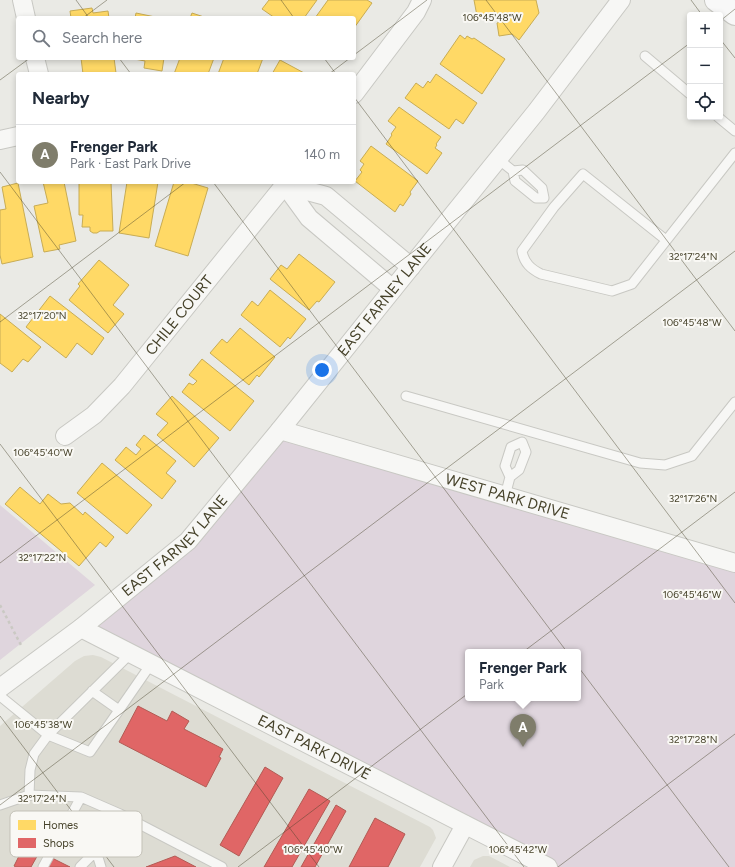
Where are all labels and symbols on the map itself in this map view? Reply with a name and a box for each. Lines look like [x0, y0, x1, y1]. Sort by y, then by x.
text: 106°45'48"W [463, 11, 522, 24]
street label: EAST FARNEY LANE [334, 240, 435, 360]
text: 32°17'24"N [669, 250, 717, 263]
street label: CHILE COURT [142, 271, 217, 359]
text: 32°17'20"N [17, 309, 67, 322]
text: 106°45'48"W [663, 316, 722, 329]
your location [312, 360, 332, 380]
text: 106°45'40"W [13, 446, 73, 459]
street label: WEST PARK DRIVE [443, 470, 572, 523]
street label: EAST FARNEY LANE [118, 491, 231, 600]
text: 32°17'26"N [669, 492, 717, 505]
text: 32°17'22"N [18, 551, 66, 564]
text: 106°45'46"W [663, 588, 722, 601]
street label: EAST PARK DRIVE [255, 711, 374, 784]
pin: A [510, 714, 536, 747]
text: 106°45'38"W [14, 718, 73, 731]
text: 32°17'28"N [669, 733, 717, 746]
text: 32°17'24"N [18, 792, 66, 805]
legend [10, 811, 142, 857]
text: Homes [43, 819, 78, 832]
text: Shops [43, 837, 74, 850]
text: 106°45'40"W [283, 843, 343, 856]
text: 106°45'42"W [489, 843, 548, 856]

